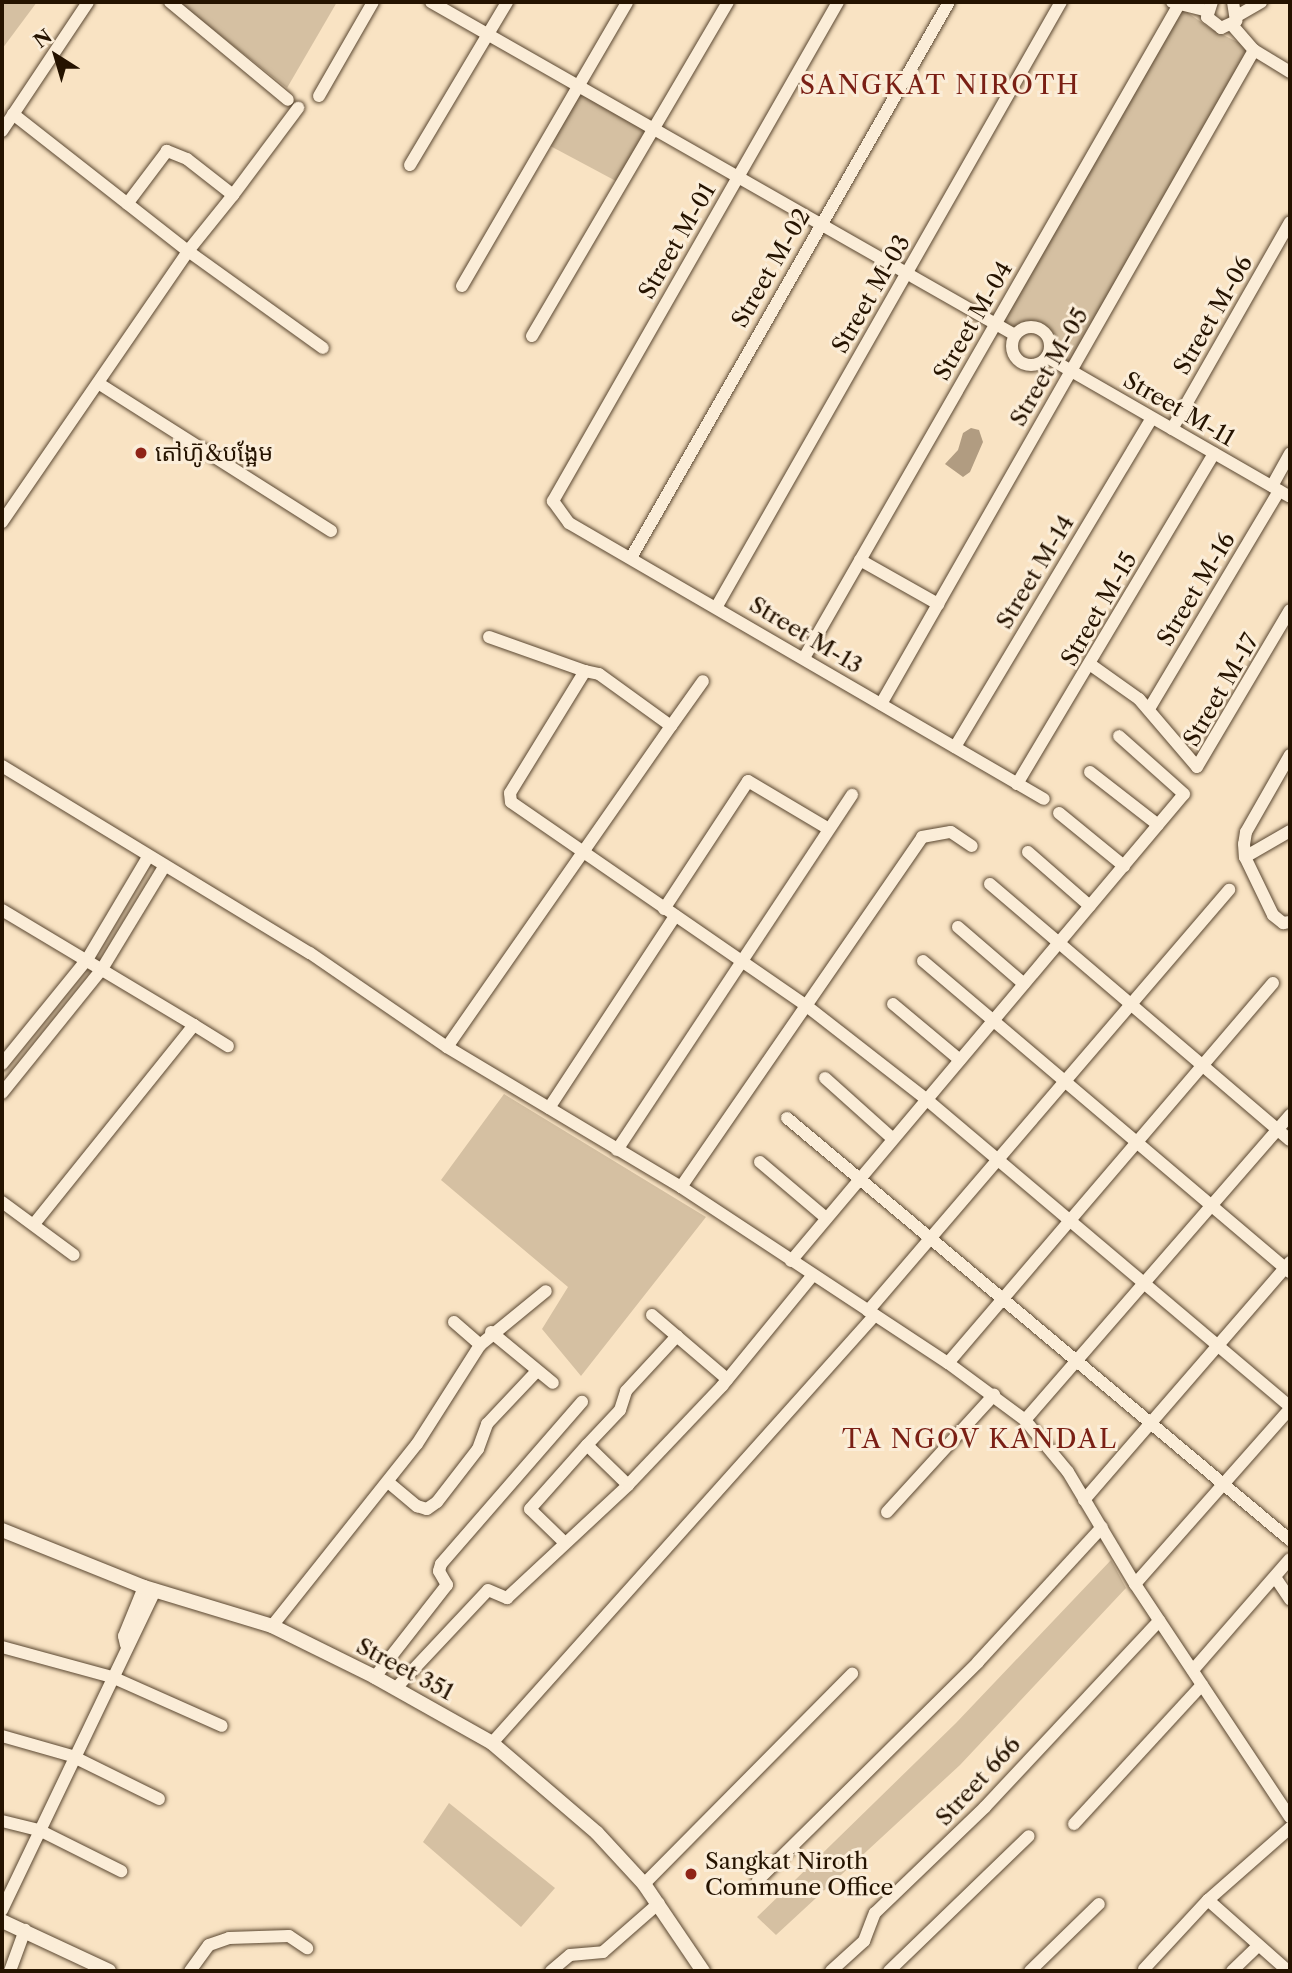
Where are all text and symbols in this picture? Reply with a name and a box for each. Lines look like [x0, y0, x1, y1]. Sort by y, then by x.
north arrow [21, 21, 91, 91]
text: N [30, 25, 57, 53]
district label: SANGKAT NIROTH [801, 70, 1079, 102]
street label: Street M-01 [633, 178, 721, 304]
street label: Street M-02 [726, 204, 816, 332]
street label: Street M-03 [826, 230, 916, 358]
street label: Street M-06 [1168, 251, 1258, 379]
street label: Street M-04 [928, 257, 1018, 385]
street label: Street M-05 [1004, 303, 1094, 431]
street label: Street M-11 [1118, 366, 1240, 452]
place label: តៅហ៊ូ&បង្អែម [155, 439, 273, 467]
marker: តៅហ៊ូ&បង្អែម [133, 445, 149, 461]
street label: Street M-14 [990, 510, 1080, 634]
street label: Street M-16 [1151, 527, 1241, 651]
street label: Street M-15 [1055, 547, 1143, 671]
street label: Street M-13 [744, 590, 868, 680]
street label: Street M-17 [1178, 629, 1264, 751]
district label: TA NGOV KANDAL [843, 1424, 1117, 1456]
street label: Street 351 [352, 1632, 458, 1706]
street label: Street 666 [930, 1731, 1026, 1831]
place label: Sangkat Niroth Commune Office [705, 1847, 893, 1901]
marker: Sangkat Niroth Commune Office [683, 1866, 699, 1882]

